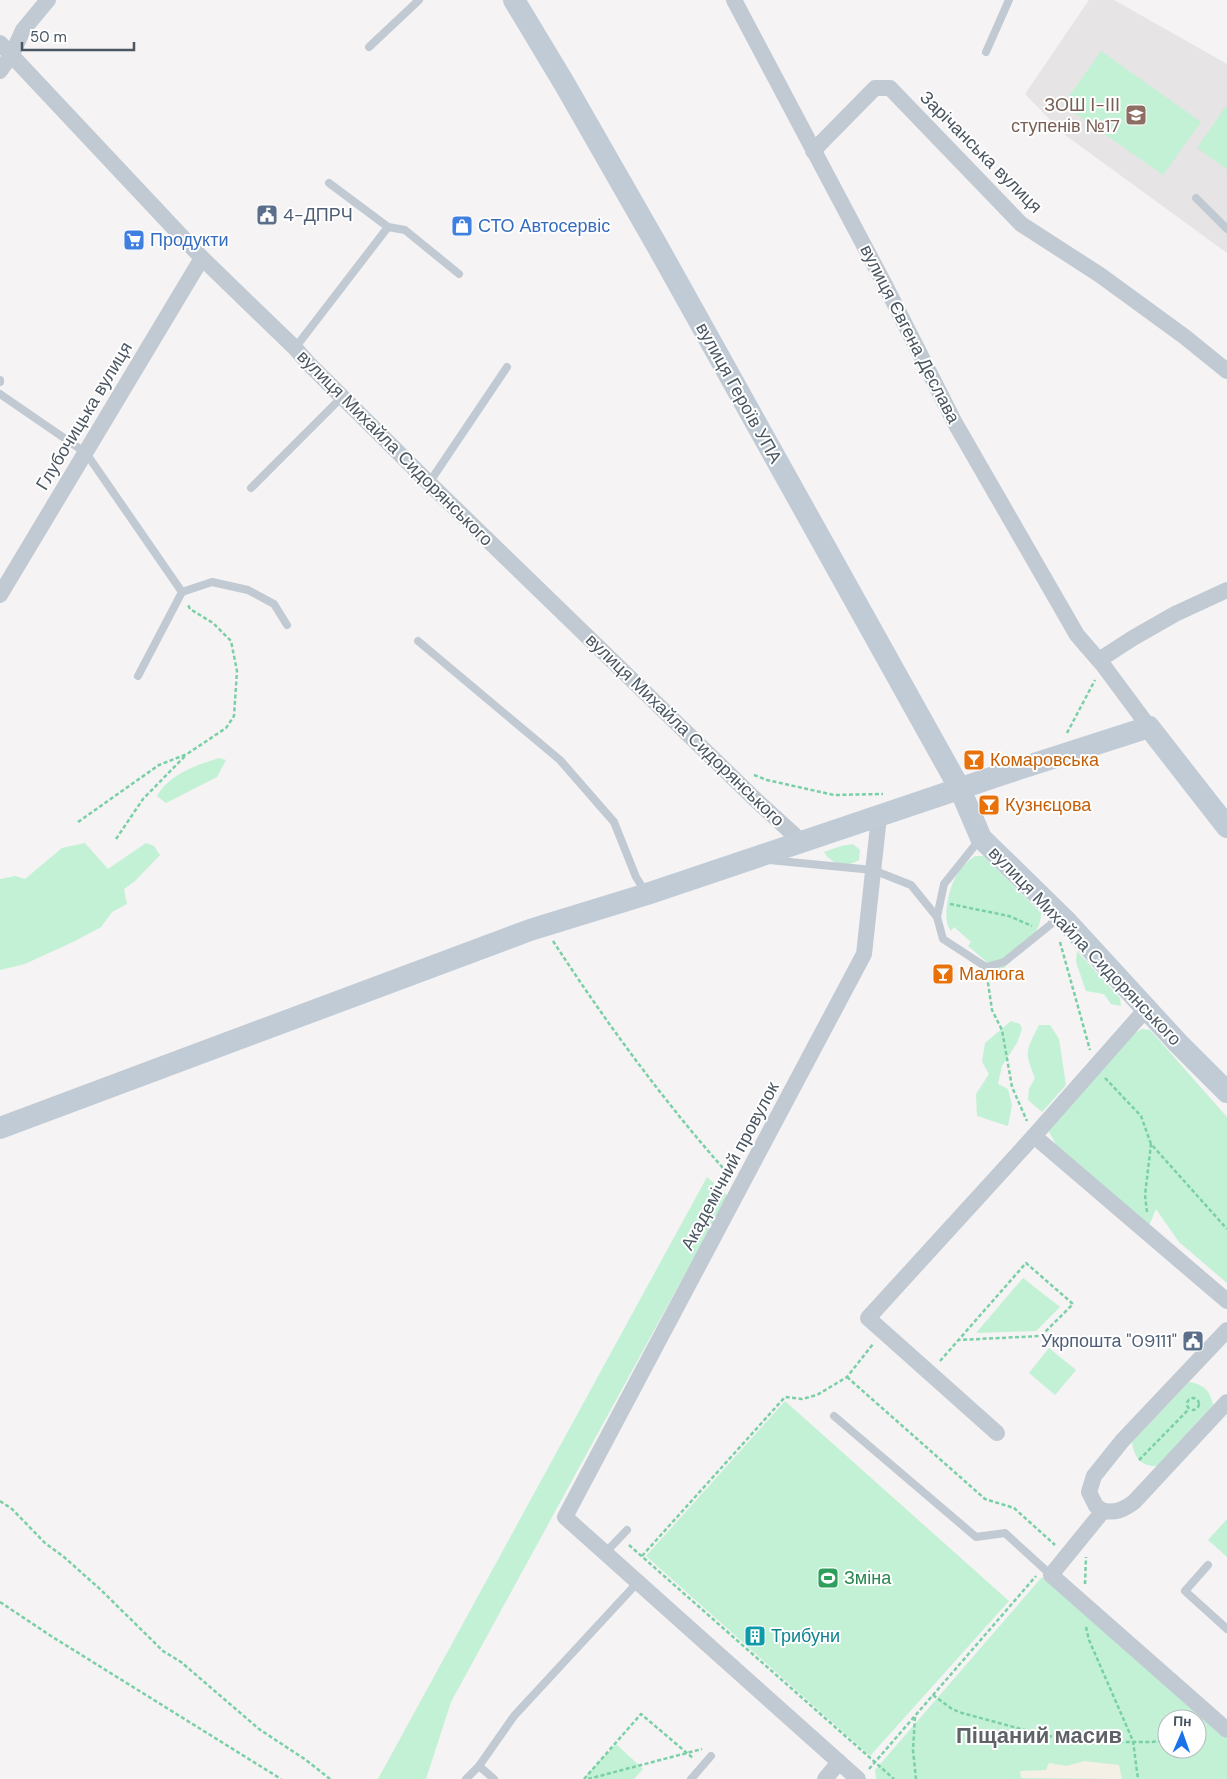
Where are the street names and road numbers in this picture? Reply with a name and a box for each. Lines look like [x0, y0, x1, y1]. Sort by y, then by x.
street label: Зарічанська вулиця [915, 86, 1047, 218]
street label: вулиця Євгена Деслава [854, 240, 966, 428]
street label: вулиця Героїв УПА [690, 318, 788, 468]
street label: Глубочицька вулиця [30, 337, 138, 495]
street label: вулиця Михайла Сидорянського [292, 345, 498, 551]
street label: вулиця Михайла Сидорянського [580, 628, 790, 832]
street label: вулиця Михайла Сидорянського [983, 841, 1187, 1051]
street label: Академічний провулок [675, 1077, 785, 1254]

